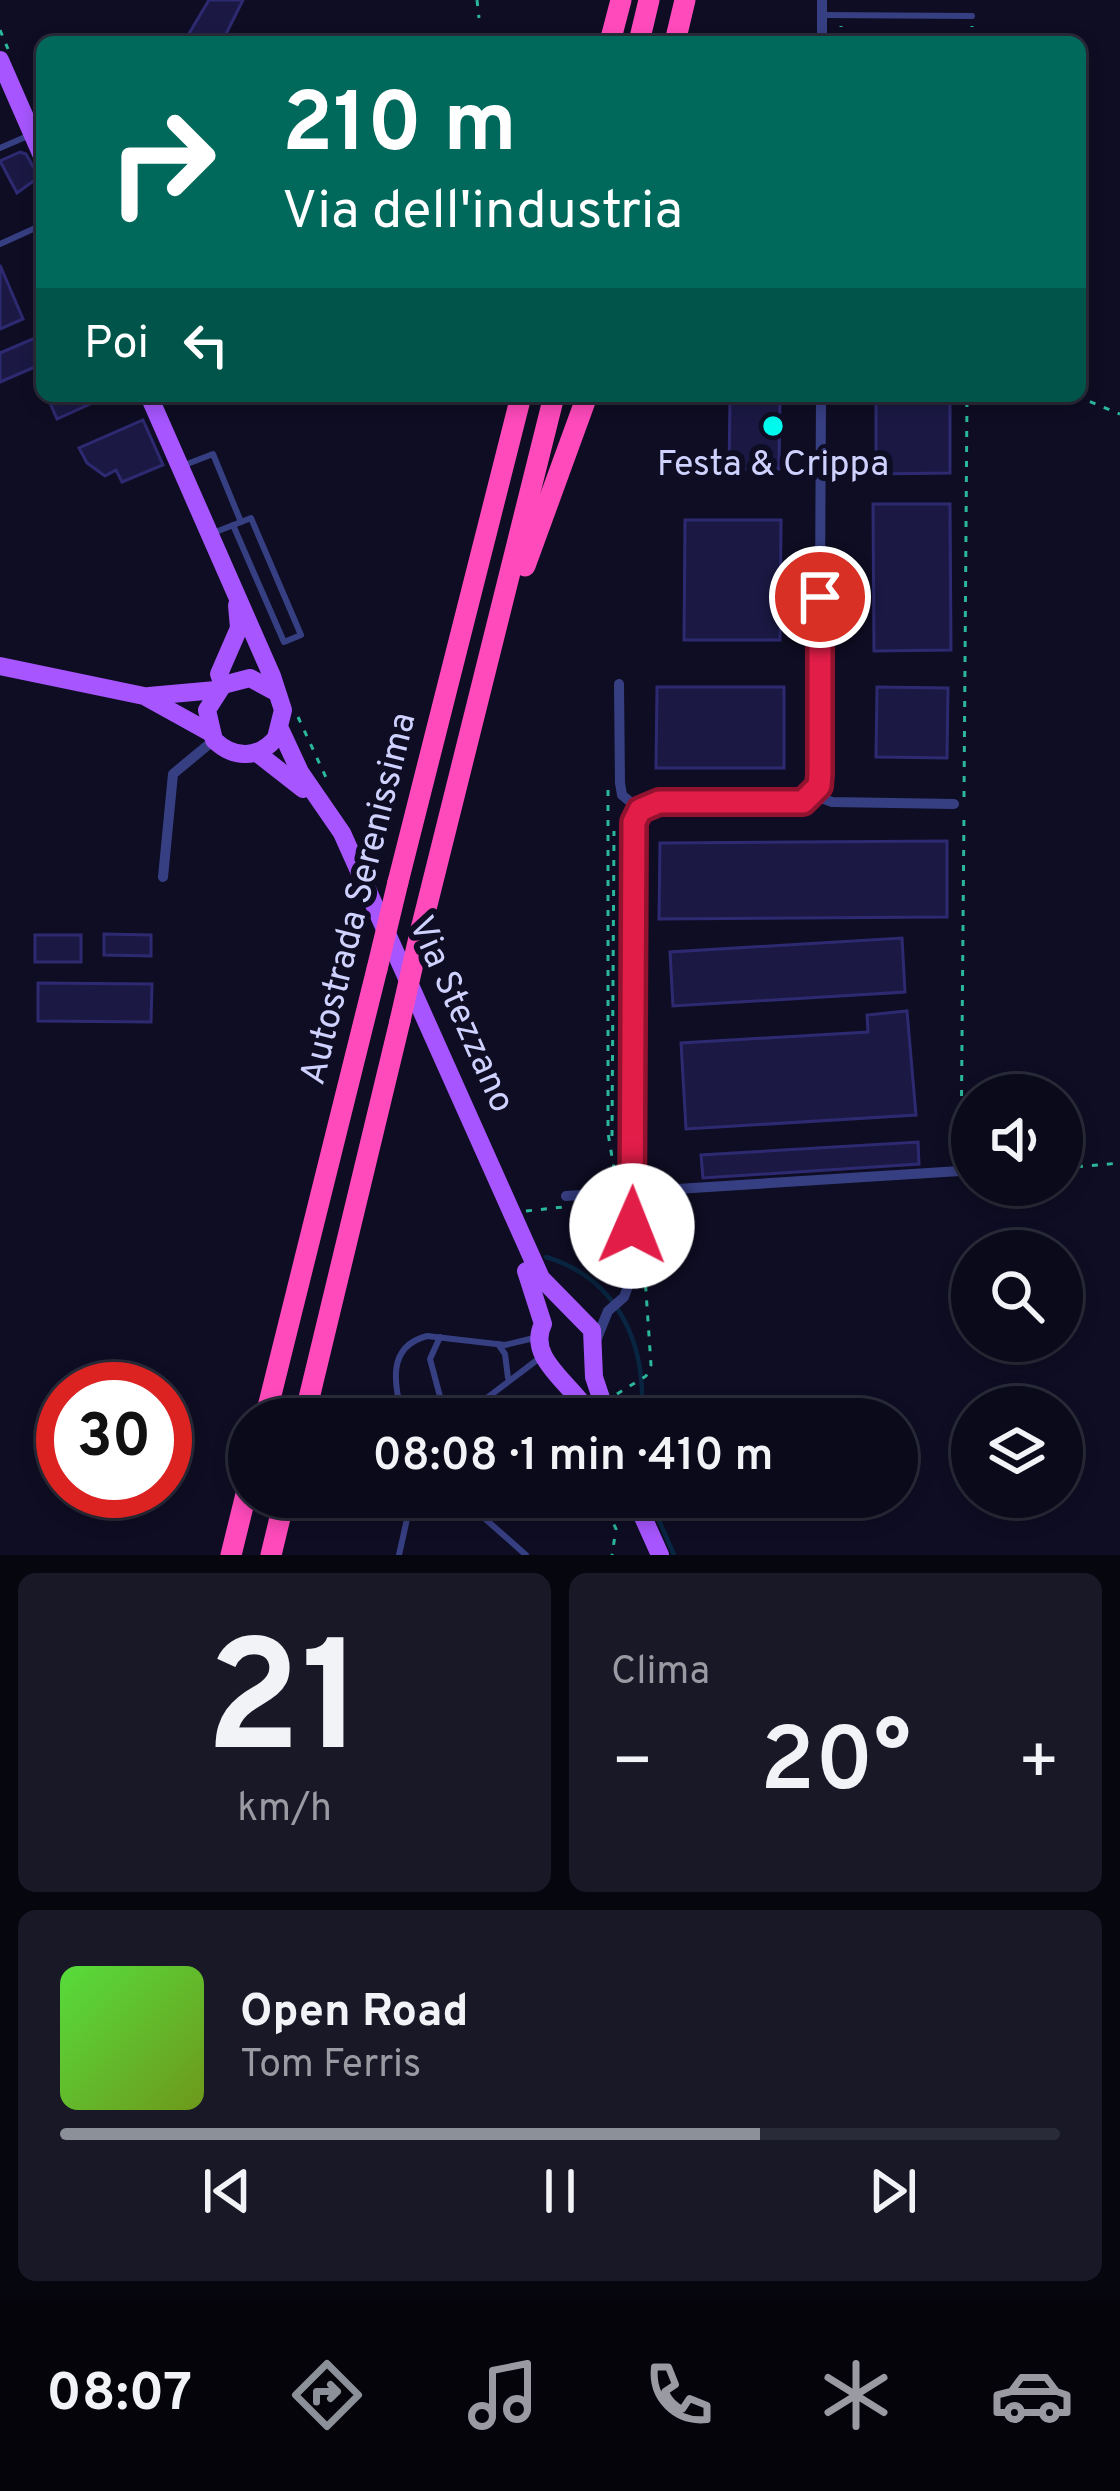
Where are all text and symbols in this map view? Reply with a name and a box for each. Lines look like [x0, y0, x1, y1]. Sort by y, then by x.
text: 210 m [282, 75, 517, 181]
icon: right [84, 84, 240, 240]
text: Via dell'industria [282, 179, 683, 248]
icon: left [173, 312, 239, 378]
text: Poi [84, 317, 149, 374]
marker: Festa & Crippa [760, 413, 786, 439]
place label: Festa & Crippa [657, 443, 889, 489]
pin [769, 546, 871, 648]
icon: arrive [787, 564, 853, 630]
street label: Autostrada Serenissima [291, 708, 429, 1090]
street label: Via Stezzano [396, 910, 524, 1120]
map controls [951, 1074, 1083, 1518]
button: sound [951, 1074, 1083, 1206]
position arrow [569, 1163, 695, 1289]
button: search [951, 1230, 1083, 1362]
speed limit sign: 30 [36, 1362, 192, 1518]
button: layers [951, 1386, 1083, 1518]
text: 08:08 · 1 min · 410 m [372, 1429, 774, 1486]
text: 21 [206, 1609, 363, 1807]
text: Clima [611, 1649, 710, 1698]
text: 20° [760, 1709, 911, 1822]
text: − [611, 1724, 654, 1807]
text: + [1017, 1724, 1060, 1807]
text: km/h [237, 1786, 332, 1835]
text: Open Road [240, 1985, 468, 2042]
text: Tom Ferris [240, 2042, 421, 2091]
icon: previous [194, 2158, 260, 2224]
icon: pause [527, 2158, 593, 2224]
icon: next [860, 2158, 926, 2224]
icon: directions [285, 2353, 369, 2437]
icon: music [461, 2353, 545, 2437]
icon: phone [637, 2353, 721, 2437]
icon: climate [814, 2353, 898, 2437]
icon: car [990, 2353, 1074, 2437]
text: 08:07 [46, 2361, 192, 2430]

